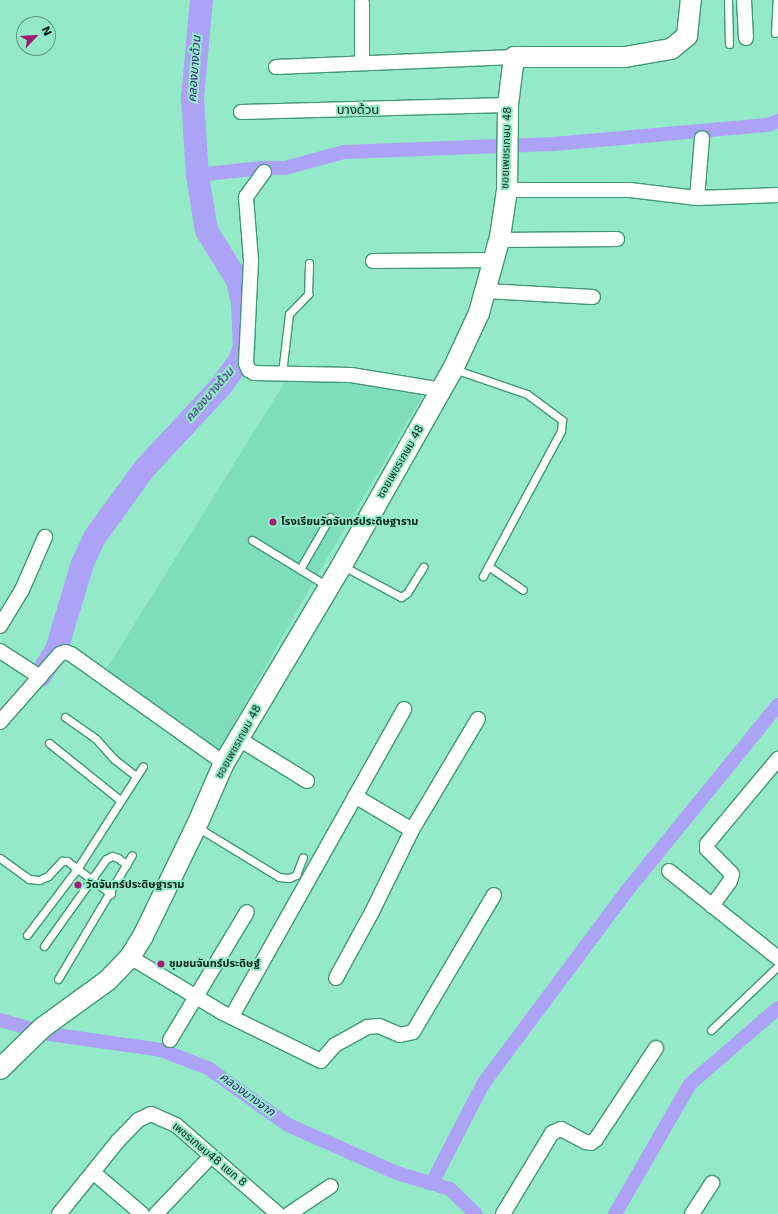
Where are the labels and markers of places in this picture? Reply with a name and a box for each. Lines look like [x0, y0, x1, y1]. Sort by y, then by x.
place label: โรงเรียนวัดจันทร์ประดิษฐาราม [281, 515, 418, 529]
marker: โรงเรียนวัดจันทร์ประดิษฐาราม [268, 517, 278, 527]
place label: วัดจันทร์ประดิษฐาราม [86, 878, 184, 892]
marker: วัดจันทร์ประดิษฐาราม [73, 880, 83, 890]
place label: ชุมชนจันทร์ประดิษฐ์ [169, 957, 260, 971]
marker: ชุมชนจันทร์ประดิษฐ์ [156, 959, 166, 969]

